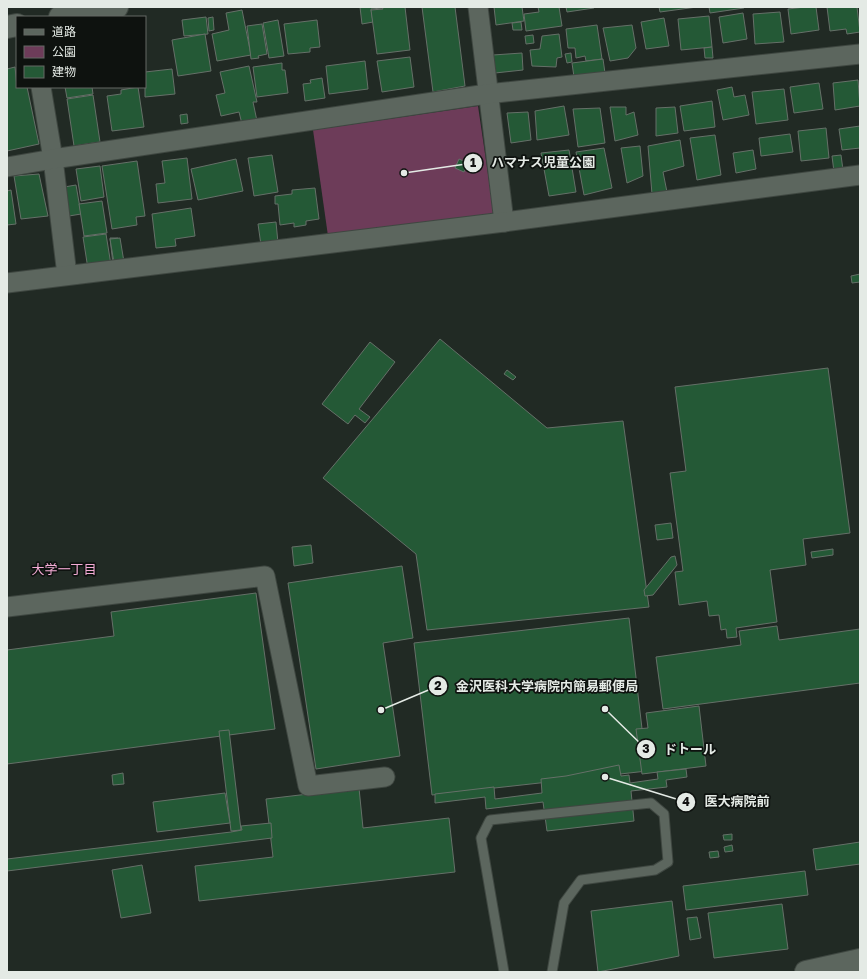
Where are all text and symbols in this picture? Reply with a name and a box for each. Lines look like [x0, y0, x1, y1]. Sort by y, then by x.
legend [16, 16, 146, 88]
text: 道路 [52, 24, 76, 39]
text: 公園 [52, 44, 76, 59]
text: 建物 [52, 64, 76, 79]
callout: ハマナス児童公園 [463, 150, 603, 175]
text: ハマナス児童公園 [491, 154, 595, 170]
text: 1 [470, 155, 476, 170]
district label: 大学一丁目 [31, 561, 97, 577]
callout: 金沢医科大学病院内簡易郵便局 [428, 674, 646, 699]
text: 2 [434, 678, 442, 693]
text: 金沢医科大学病院内簡易郵便局 [456, 678, 638, 694]
callout: ドトール [636, 737, 724, 762]
text: 3 [642, 741, 650, 756]
text: ドトール [664, 741, 716, 757]
callout: 医大病院前 [676, 789, 777, 814]
text: 医大病院前 [704, 793, 770, 809]
text: 4 [682, 794, 690, 809]

